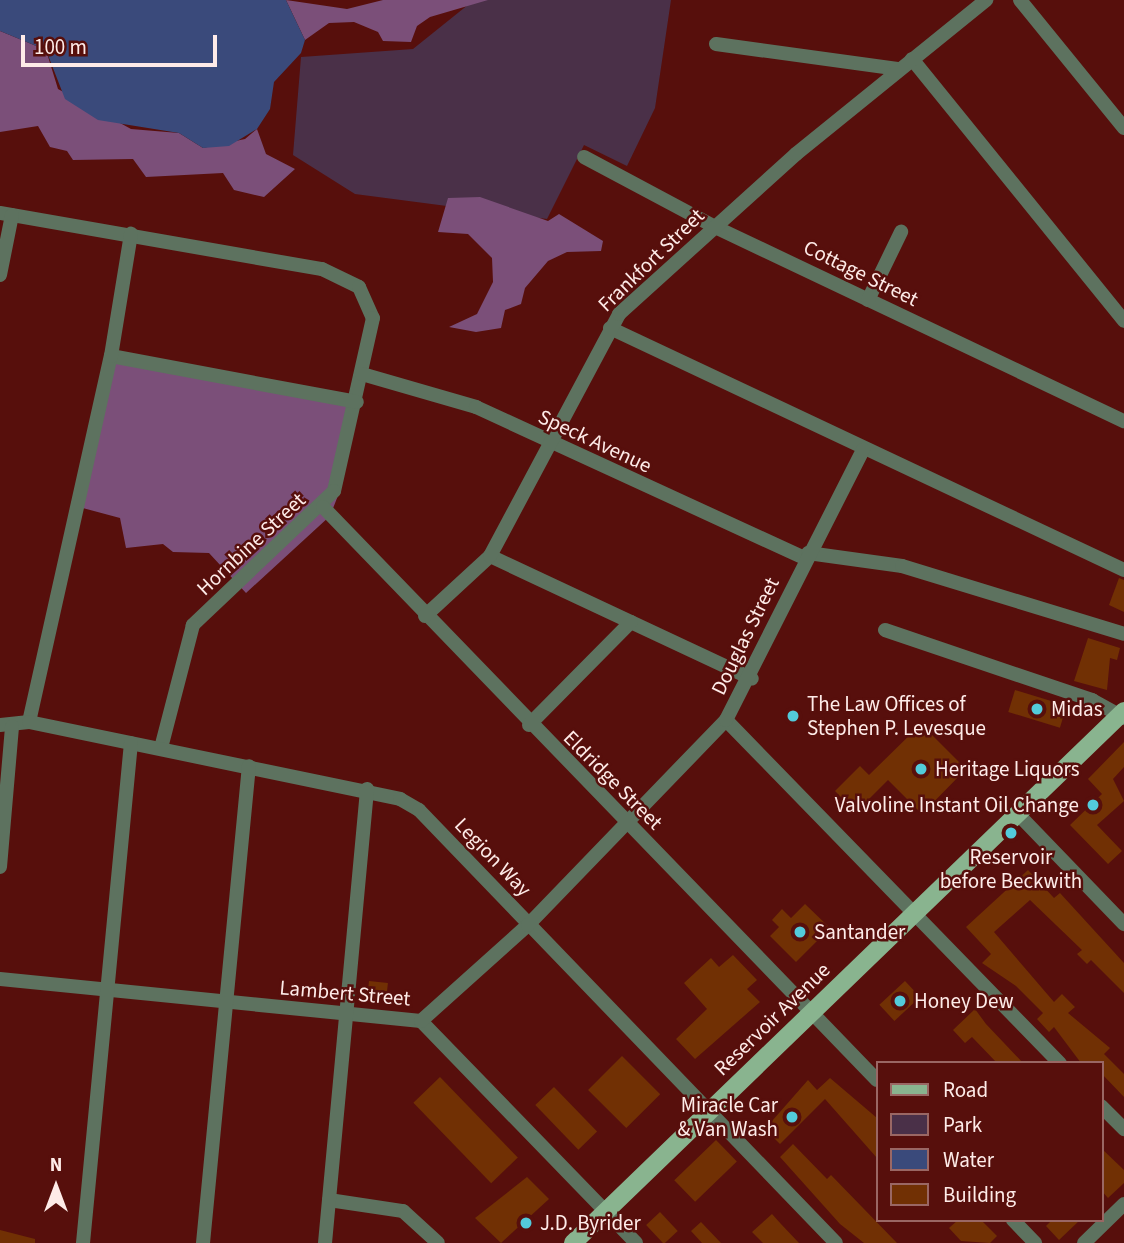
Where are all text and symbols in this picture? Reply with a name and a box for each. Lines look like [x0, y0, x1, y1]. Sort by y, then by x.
scale bar [24, 21, 220, 65]
text: 100 m [34, 32, 87, 62]
street label: Frankfort Street [593, 203, 709, 317]
street label: Cottage Street [800, 234, 922, 312]
street label: Speck Avenue [534, 404, 656, 478]
street label: Hornbine Street [191, 487, 311, 601]
street label: Douglas Street [706, 573, 784, 699]
place label: The Law Offices of Stephen P. Levesque [807, 691, 986, 741]
place label: Midas [1051, 696, 1102, 722]
marker: Midas [1029, 701, 1045, 717]
marker: The Law Offices of Stephen P. Levesque [785, 708, 801, 724]
street label: Eldridge Street [558, 725, 668, 835]
place label: Heritage Liquors [935, 756, 1080, 782]
marker: Heritage Liquors [913, 761, 929, 777]
place label: Valvoline Instant Oil Change [835, 792, 1079, 818]
marker: Valvoline Instant Oil Change [1085, 797, 1101, 813]
street label: Legion Way [449, 812, 537, 902]
marker: Reservoir before Beckwith [1003, 825, 1019, 841]
place label: Reservoir before Beckwith [940, 844, 1082, 894]
place label: Santander [814, 919, 905, 945]
marker: Santander [792, 924, 808, 940]
street label: Reservoir Avenue [709, 957, 835, 1081]
street label: Lambert Street [278, 975, 412, 1011]
place label: Honey Dew [914, 988, 1014, 1014]
marker: Honey Dew [892, 993, 908, 1009]
legend [876, 1061, 1103, 1222]
text: Road [943, 1075, 988, 1105]
place label: Miracle Car & Van Wash [677, 1092, 778, 1142]
marker: Miracle Car & Van Wash [784, 1109, 800, 1125]
text: Park [943, 1110, 982, 1140]
text: Water [943, 1145, 994, 1175]
north arrow [21, 1152, 91, 1222]
text: N [50, 1152, 62, 1179]
text: Building [943, 1180, 1016, 1210]
place label: J.D. Byrider [540, 1210, 641, 1236]
marker: J.D. Byrider [518, 1215, 534, 1231]

